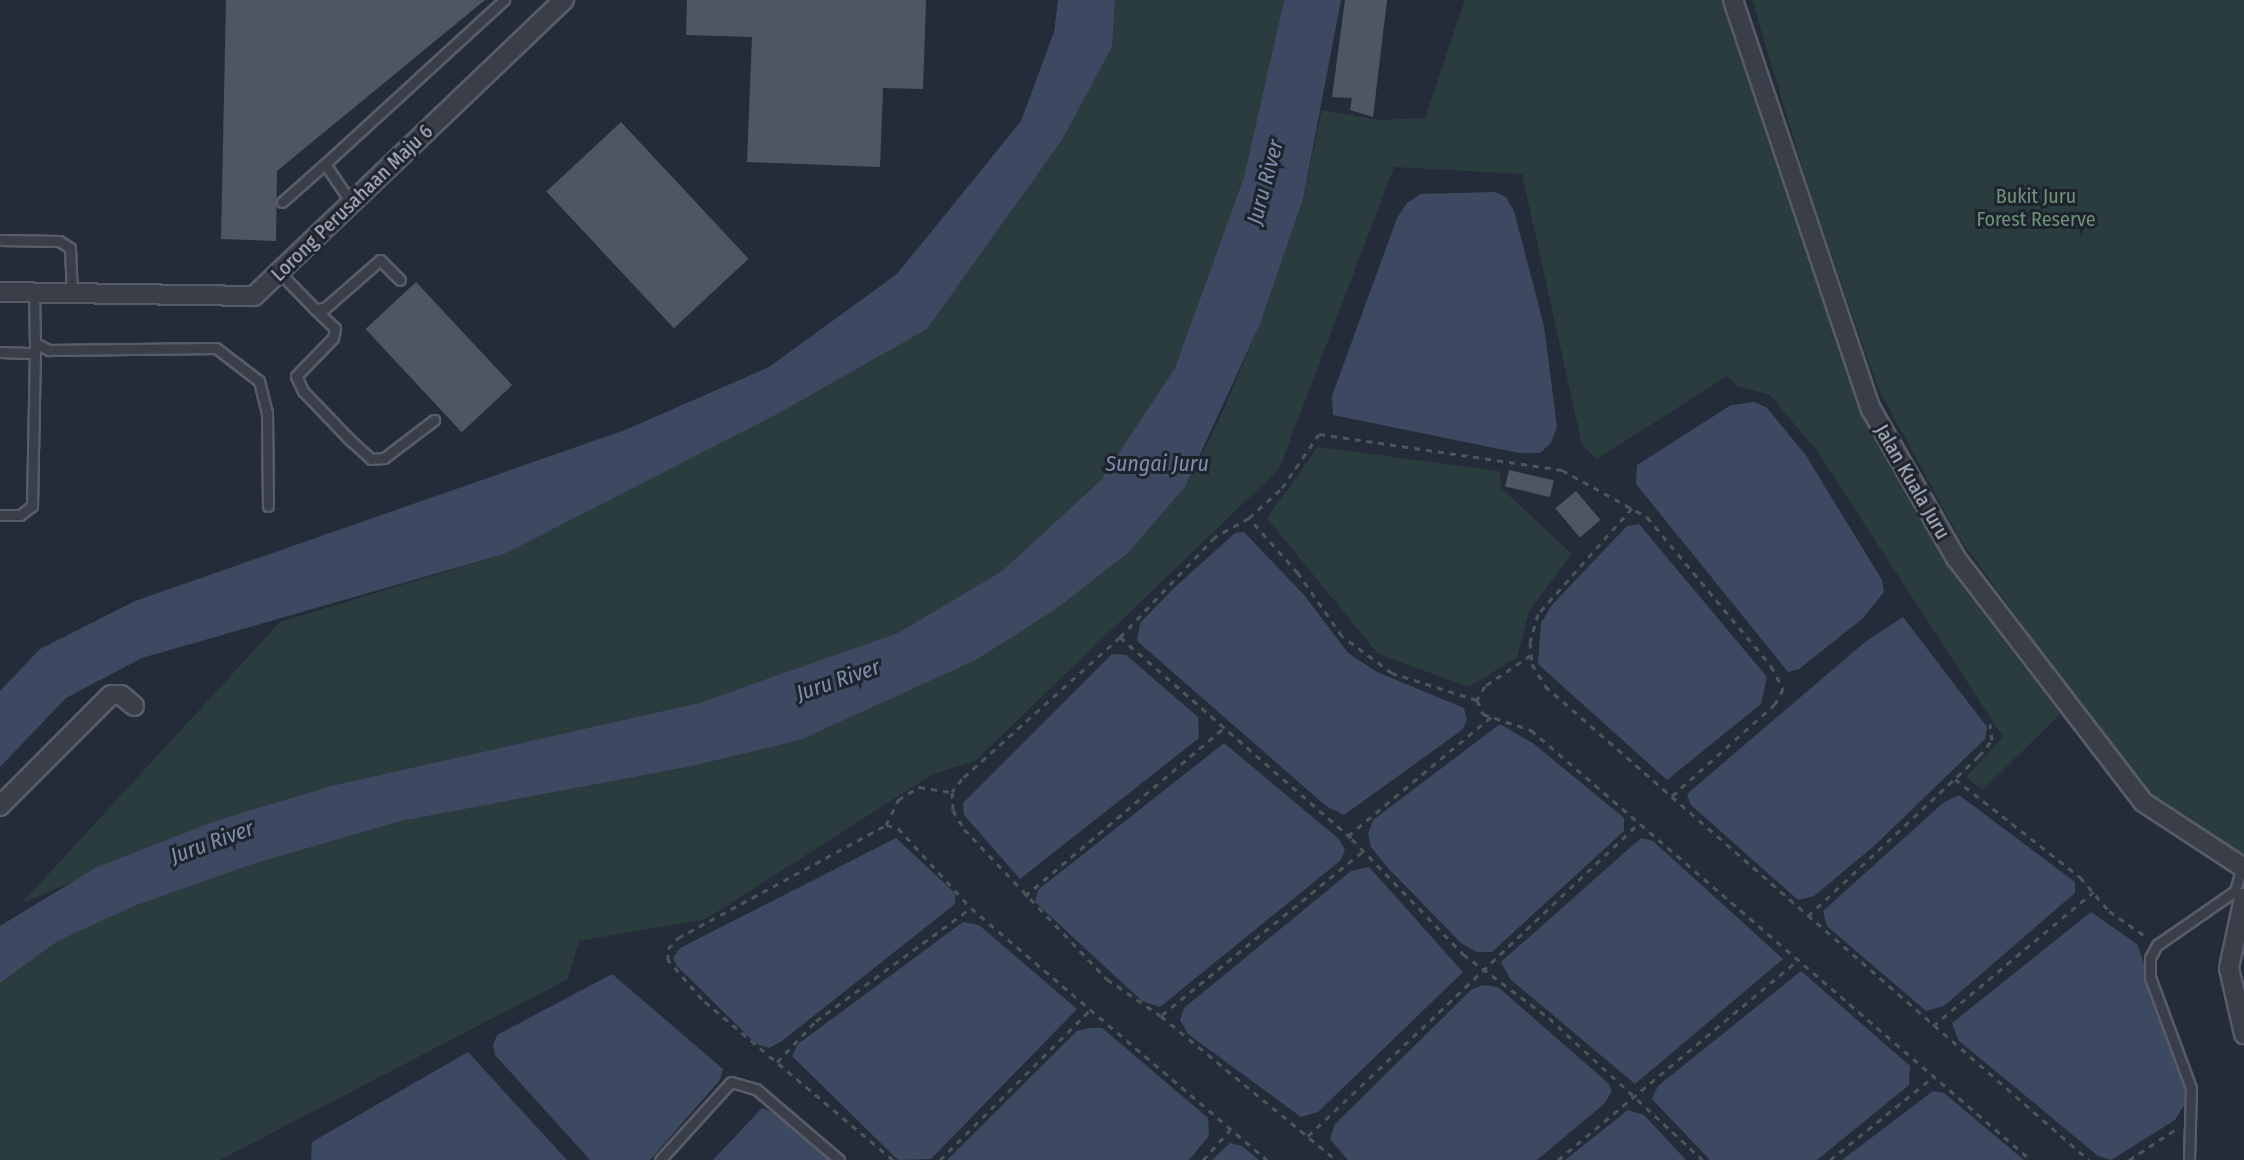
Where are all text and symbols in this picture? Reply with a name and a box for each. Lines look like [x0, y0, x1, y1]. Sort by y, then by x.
street label: Lorong Perusahaan Maju 6 [266, 120, 438, 286]
water label: Juru River [1241, 137, 1289, 227]
park label: Bukit Juru Forest Reserve [1976, 185, 2096, 232]
street label: Jalan Kuala Juru [1869, 420, 1955, 544]
water label: Sungai Juru [1105, 451, 1209, 477]
water label: Juru River [793, 653, 883, 707]
water label: Juru River [167, 815, 257, 869]

